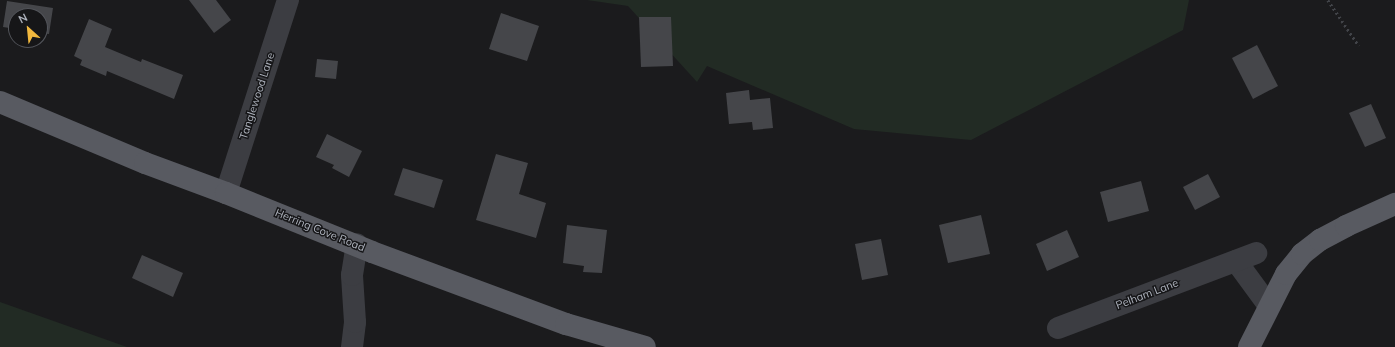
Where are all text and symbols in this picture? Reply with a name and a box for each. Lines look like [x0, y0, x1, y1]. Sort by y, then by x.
north arrow [8, 8, 48, 48]
text: N [16, 10, 30, 26]
street label: Tanglewood Lane [237, 51, 277, 141]
street label: Herring Cove Road [273, 206, 367, 254]
street label: Pelham Lane [1114, 276, 1180, 312]

